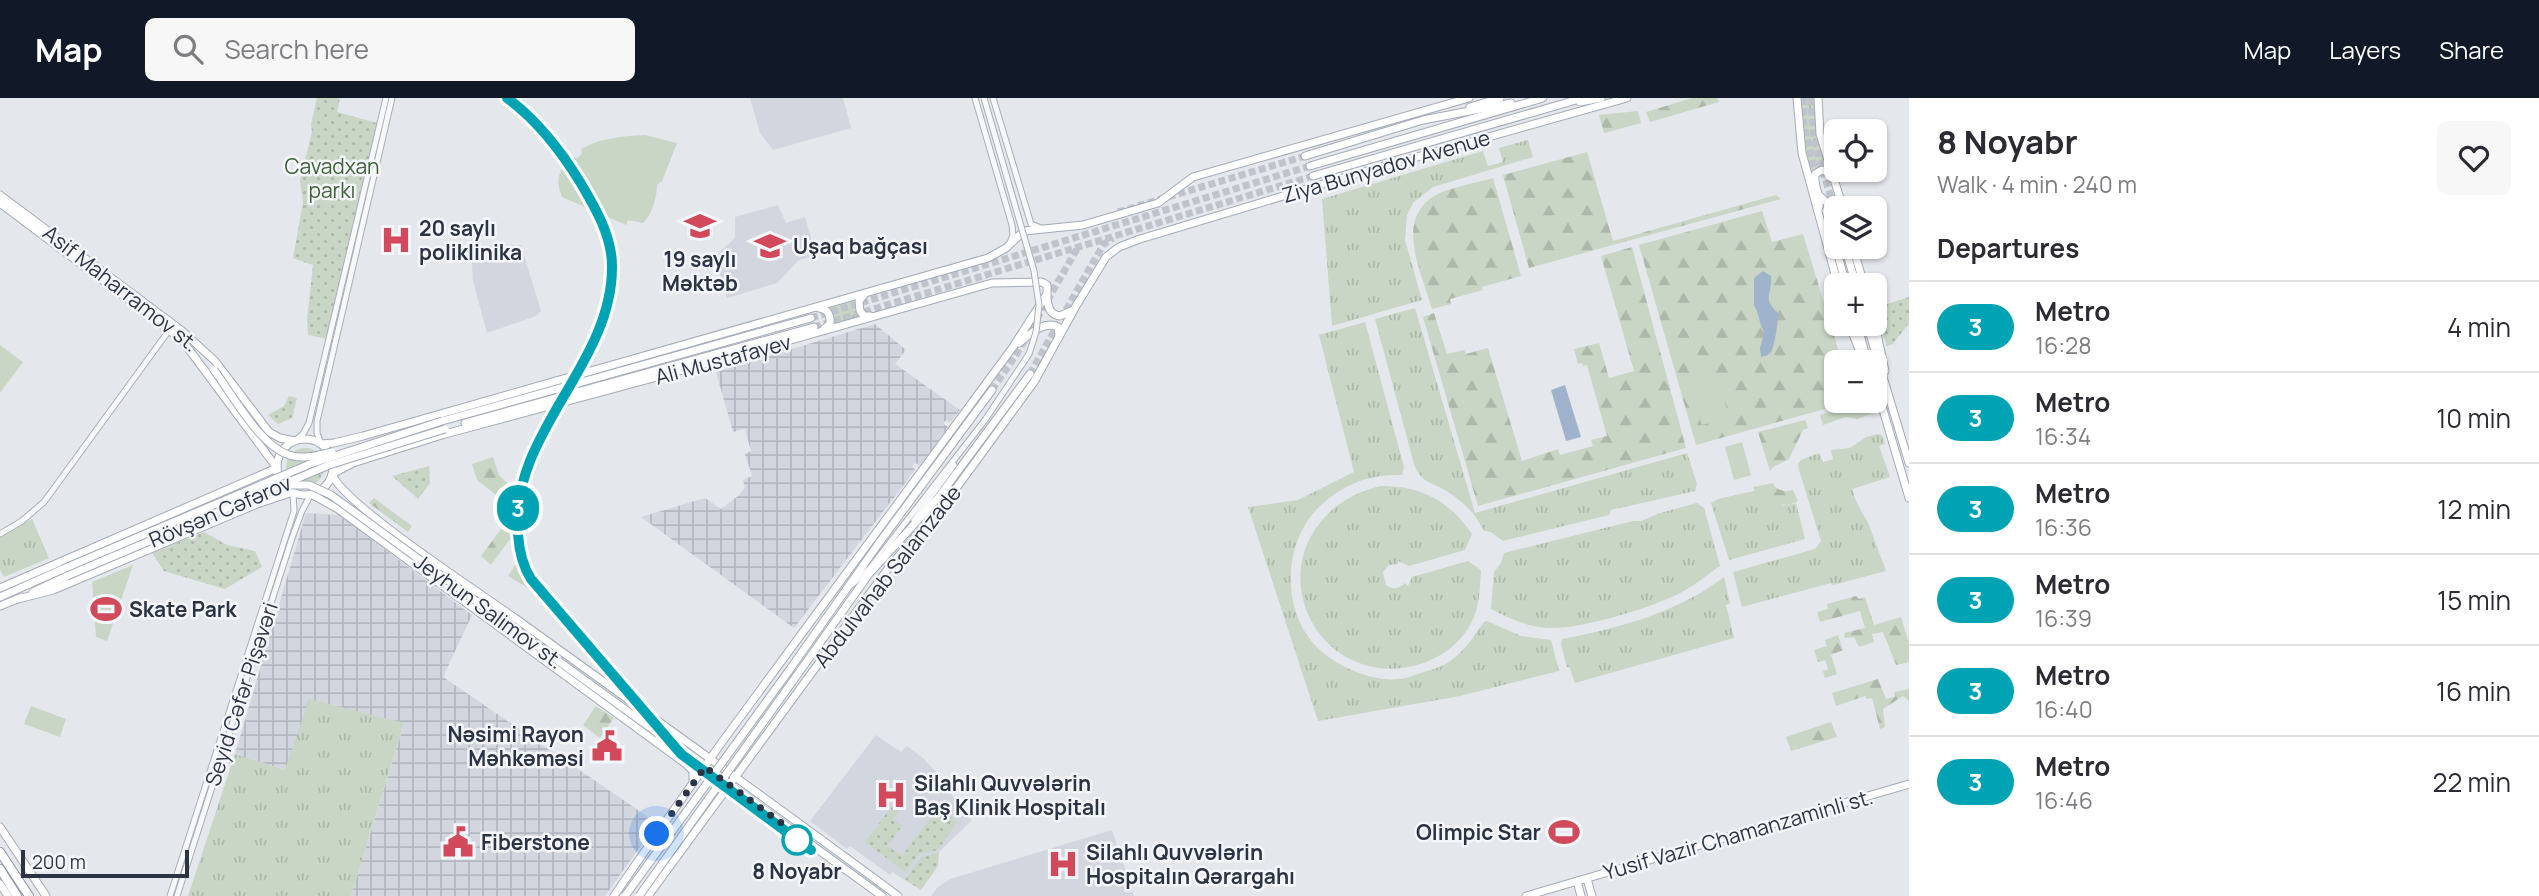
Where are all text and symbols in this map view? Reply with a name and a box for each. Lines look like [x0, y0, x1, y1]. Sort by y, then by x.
search box [145, 18, 635, 81]
text: Map [35, 27, 103, 72]
icon: search [169, 30, 207, 68]
text: Search here [225, 31, 369, 67]
text: Map [2244, 33, 2291, 66]
text: Layers [2329, 33, 2401, 66]
text: Share [2439, 33, 2504, 66]
map controls [1824, 119, 1887, 413]
button: locate [1824, 119, 1887, 182]
text: 8 Noyabr [1937, 119, 2078, 164]
button: heart [2437, 121, 2511, 195]
street label: Ziya Bunyadov Avenue [1279, 123, 1493, 209]
park label: Cavadxan parkı [284, 152, 380, 204]
text: Walk · 4 min · 240 m [1937, 168, 2137, 200]
button: layers [1824, 196, 1887, 259]
school or university icon: 19 saylı Məktəb [683, 209, 717, 243]
place label: 20 saylı poliklinika [419, 214, 522, 266]
street label: Asif Maharramov st. [37, 218, 205, 358]
hospital icon: 20 saylı poliklinika [379, 223, 413, 257]
school or university icon: Uşaq bağçası [753, 229, 787, 263]
text: Departures [1937, 230, 2079, 266]
place label: Uşaq bağçası [793, 232, 928, 260]
place label: 19 saylı Məktəb [662, 245, 738, 297]
button: + [1824, 273, 1887, 336]
text: Metro [2035, 293, 2110, 329]
text: 4 min [2447, 309, 2511, 345]
text: 3 [1969, 310, 1982, 343]
street label: Ali Mustafayev [652, 327, 794, 391]
text: 16:28 [2035, 329, 2092, 361]
button: − [1824, 350, 1887, 413]
text: Metro [2035, 384, 2110, 420]
text: 10 min [2436, 400, 2511, 436]
text: 3 [1969, 401, 1982, 434]
text: 16:34 [2035, 420, 2091, 452]
street label: Rövşən Cəfərov [145, 468, 296, 554]
text: Metro [2035, 475, 2110, 511]
street label: Abdulvahab Salamzade [807, 479, 967, 673]
line badge: 3 [495, 485, 541, 531]
text: 3 [511, 491, 525, 524]
text: 12 min [2437, 491, 2511, 527]
text: 3 [1969, 492, 1982, 525]
text: 16:36 [2035, 511, 2092, 543]
street label: Jeyhun Salimov st. [409, 547, 569, 675]
text: Metro [2035, 566, 2110, 602]
text: 15 min [2437, 582, 2511, 618]
text: 3 [1969, 583, 1982, 616]
sports icon: Skate Park [89, 592, 123, 626]
place label: Skate Park [129, 595, 237, 623]
street label: Seyid Cəfər Pişəvəri [198, 599, 284, 789]
text: 16:39 [2035, 602, 2092, 634]
text: Metro [2035, 657, 2110, 693]
text: 16 min [2436, 673, 2511, 709]
text: 3 [1969, 674, 1982, 707]
text: 16:40 [2035, 693, 2093, 725]
place label: Nəsimi Rayon Məhkəməsi [448, 720, 584, 772]
public building icon: Nəsimi Rayon Məhkəməsi [590, 729, 624, 763]
text: Metro [2035, 748, 2110, 784]
text: 22 min [2433, 764, 2511, 800]
text: 3 [1969, 765, 1982, 798]
place label: Silahlı Quvvələrin Baş Klinik Hospitalı [914, 769, 1106, 821]
hospital icon: Silahlı Quvvələrin Baş Klinik Hospitalı [874, 778, 908, 812]
street label: Yusif Vazir Chamanzaminli st. [1600, 782, 1876, 886]
text: 16:46 [2035, 784, 2093, 816]
sports icon: Olimpic Star [1547, 815, 1581, 849]
your location [639, 816, 674, 851]
place label: Olimpic Star [1416, 818, 1541, 846]
public building icon: Fiberstone [441, 825, 475, 859]
marker: 8 Noyabr [782, 825, 812, 855]
place label: Fiberstone [481, 828, 590, 856]
place label: Silahlı Quvvələrin Hospitalın Qərargahı [1086, 838, 1295, 890]
scale bar [21, 847, 189, 879]
hospital icon: Silahlı Quvvələrin Hospitalın Qərargahı [1046, 847, 1080, 881]
text: 200 m [32, 849, 86, 875]
place label: 8 Noyabr [752, 857, 842, 885]

